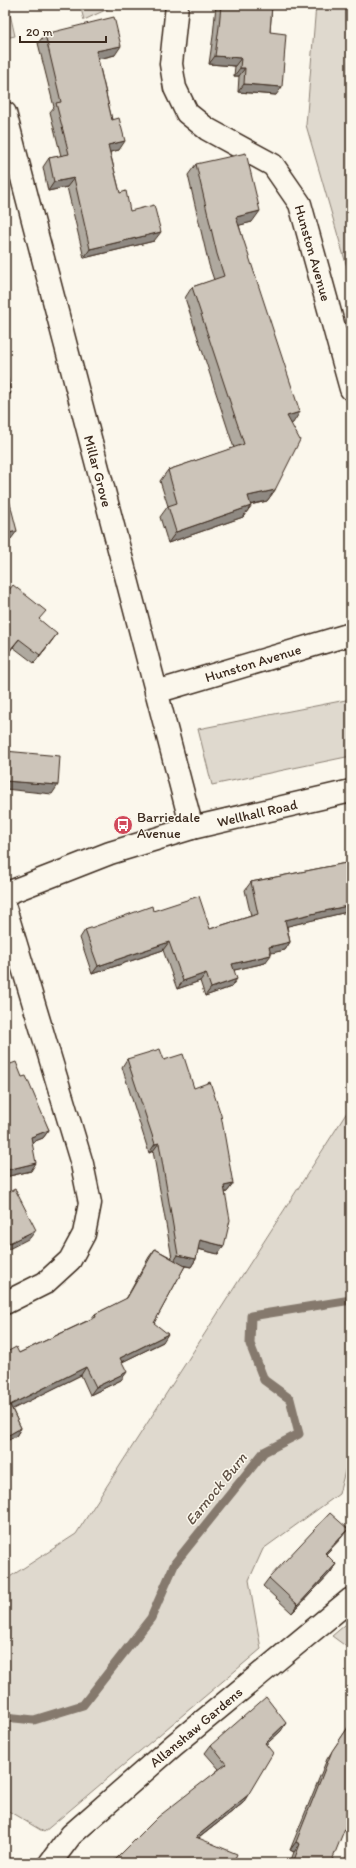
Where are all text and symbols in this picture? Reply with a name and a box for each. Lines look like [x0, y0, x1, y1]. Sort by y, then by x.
scale bar [20, 18, 106, 44]
text: 20 m [26, 25, 53, 39]
street label: Hunston Avenue [291, 203, 335, 304]
street label: Millar Grove [80, 433, 115, 509]
street label: Hunston Avenue [203, 641, 304, 686]
street label: Wellhall Road [215, 796, 299, 831]
place label: Barriedale Avenue [137, 809, 200, 842]
bus stop icon: Barriedale Avenue [112, 814, 134, 836]
water label: Earnock Burn [181, 1449, 251, 1529]
street label: Allanshaw Gardens [146, 1684, 246, 1771]

